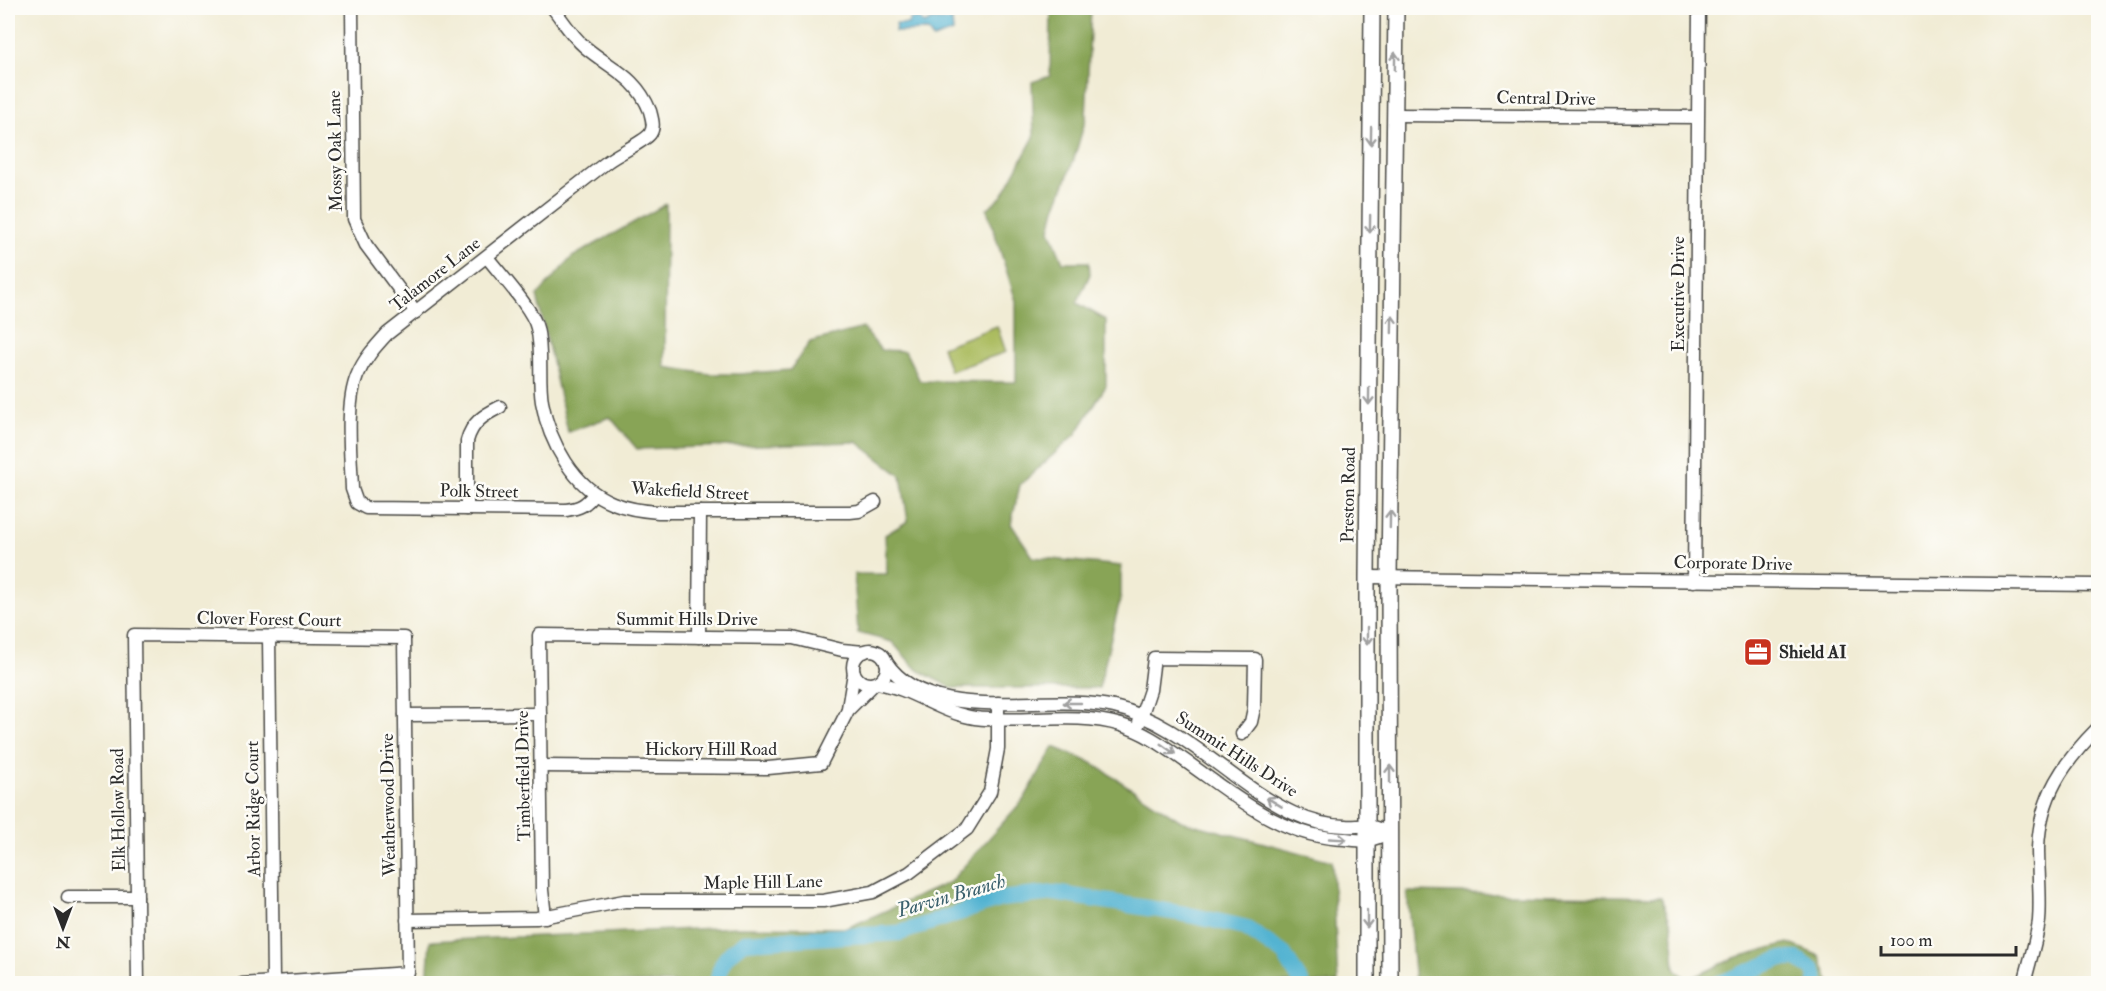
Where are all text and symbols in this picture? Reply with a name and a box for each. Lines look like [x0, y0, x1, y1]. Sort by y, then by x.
one-way arrow [1389, 52, 1401, 72]
street label: Central Drive [1496, 86, 1596, 111]
street label: Mossy Oak Lane [323, 90, 348, 212]
one-way arrow [1365, 126, 1377, 146]
one-way arrow [1364, 213, 1376, 233]
street label: Talamore Lane [385, 232, 486, 317]
street label: Executive Drive [1667, 236, 1690, 352]
one-way arrow [1386, 315, 1398, 335]
one-way arrow [1363, 385, 1374, 405]
street label: Preston Road [1336, 447, 1361, 543]
street label: Wakefield Street [629, 477, 750, 506]
street label: Polk Street [439, 479, 519, 504]
one-way arrow [1384, 510, 1396, 530]
street label: Corporate Drive [1673, 551, 1793, 576]
street label: Clover Forest Court [196, 607, 342, 632]
street label: Summit Hills Drive [616, 608, 758, 631]
one-way arrow [1361, 625, 1373, 645]
office icon: Shield AI [1742, 636, 1774, 668]
place label: Shield AI [1779, 641, 1847, 664]
one-way arrow [1062, 697, 1082, 709]
street label: Summit Hills Drive [1171, 706, 1303, 803]
street label: Timberfield Drive [511, 710, 536, 842]
street label: Weatherwood Drive [376, 733, 401, 878]
street label: Hickory Hill Road [645, 738, 777, 761]
street label: Arbor Ridge Court [241, 740, 266, 878]
one-way arrow [1160, 743, 1176, 755]
street label: Elk Hollow Road [106, 748, 131, 872]
one-way arrow [1384, 765, 1396, 785]
one-way arrow [1266, 796, 1283, 808]
one-way arrow [1328, 834, 1347, 845]
water label: Parvin Branch [893, 868, 1008, 923]
street label: Maple Hill Lane [703, 870, 823, 895]
north arrow [33, 898, 93, 958]
one-way arrow [1361, 909, 1373, 929]
scale bar [1881, 919, 2016, 957]
text: 100 m [1890, 929, 1933, 952]
text: N [55, 932, 71, 952]

